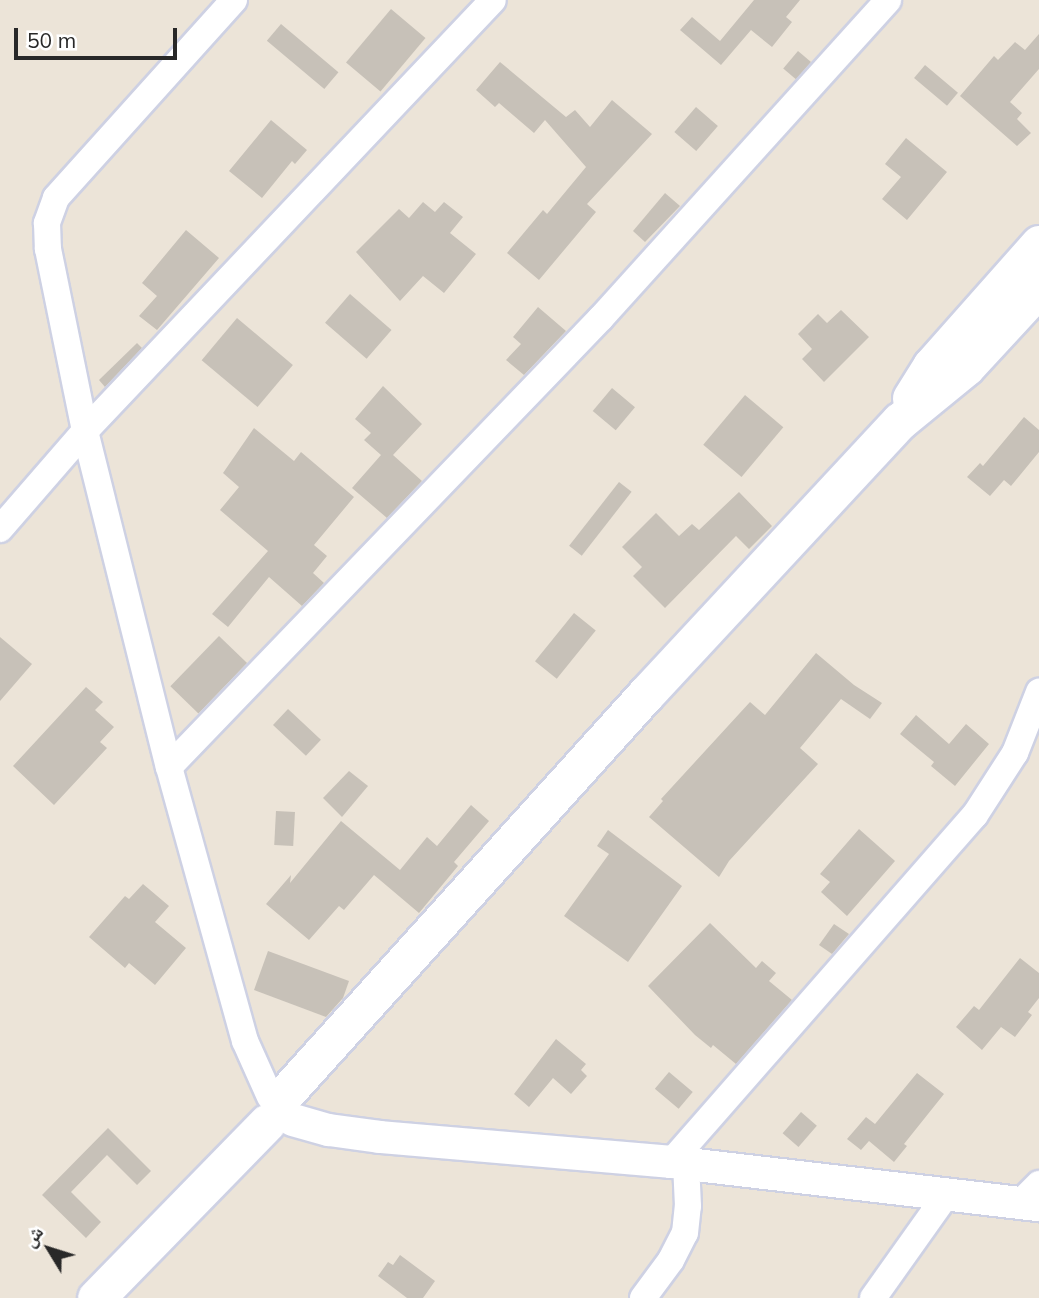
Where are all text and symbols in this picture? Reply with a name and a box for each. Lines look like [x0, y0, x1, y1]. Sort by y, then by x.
scale bar [18, 14, 180, 58]
text: 50 m [27, 27, 76, 53]
north arrow [14, 1214, 84, 1284]
text: ش [17, 1221, 48, 1251]

